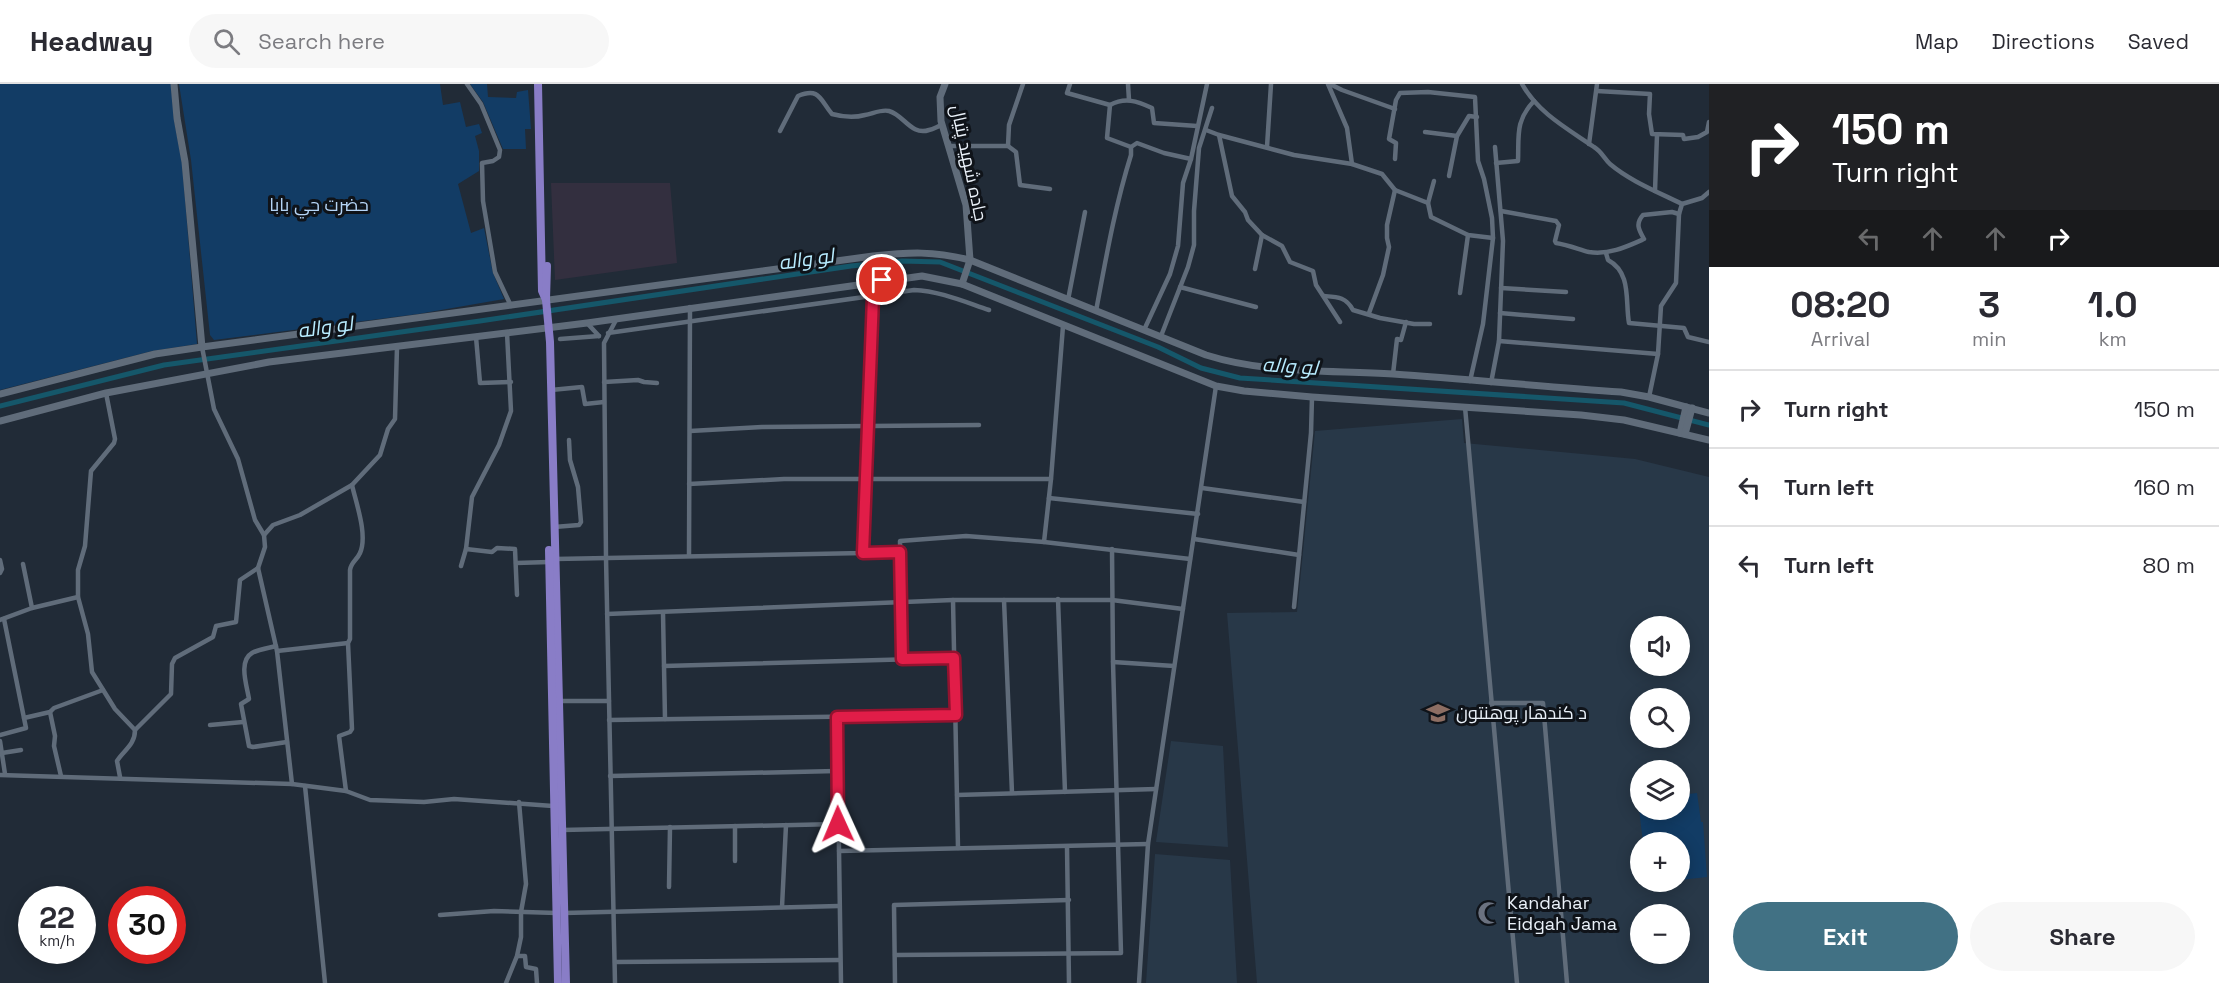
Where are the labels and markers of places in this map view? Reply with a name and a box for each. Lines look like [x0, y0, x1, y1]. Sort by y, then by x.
pin [856, 254, 907, 305]
school or university icon: د کندهار پوهنتون [1425, 700, 1451, 726]
place label: د کندهار پوهنتون [1456, 701, 1587, 725]
place label: Kandahar Eidgah Jama [1507, 891, 1617, 935]
mosque icon: Kandahar Eidgah Jama [1476, 900, 1502, 926]

